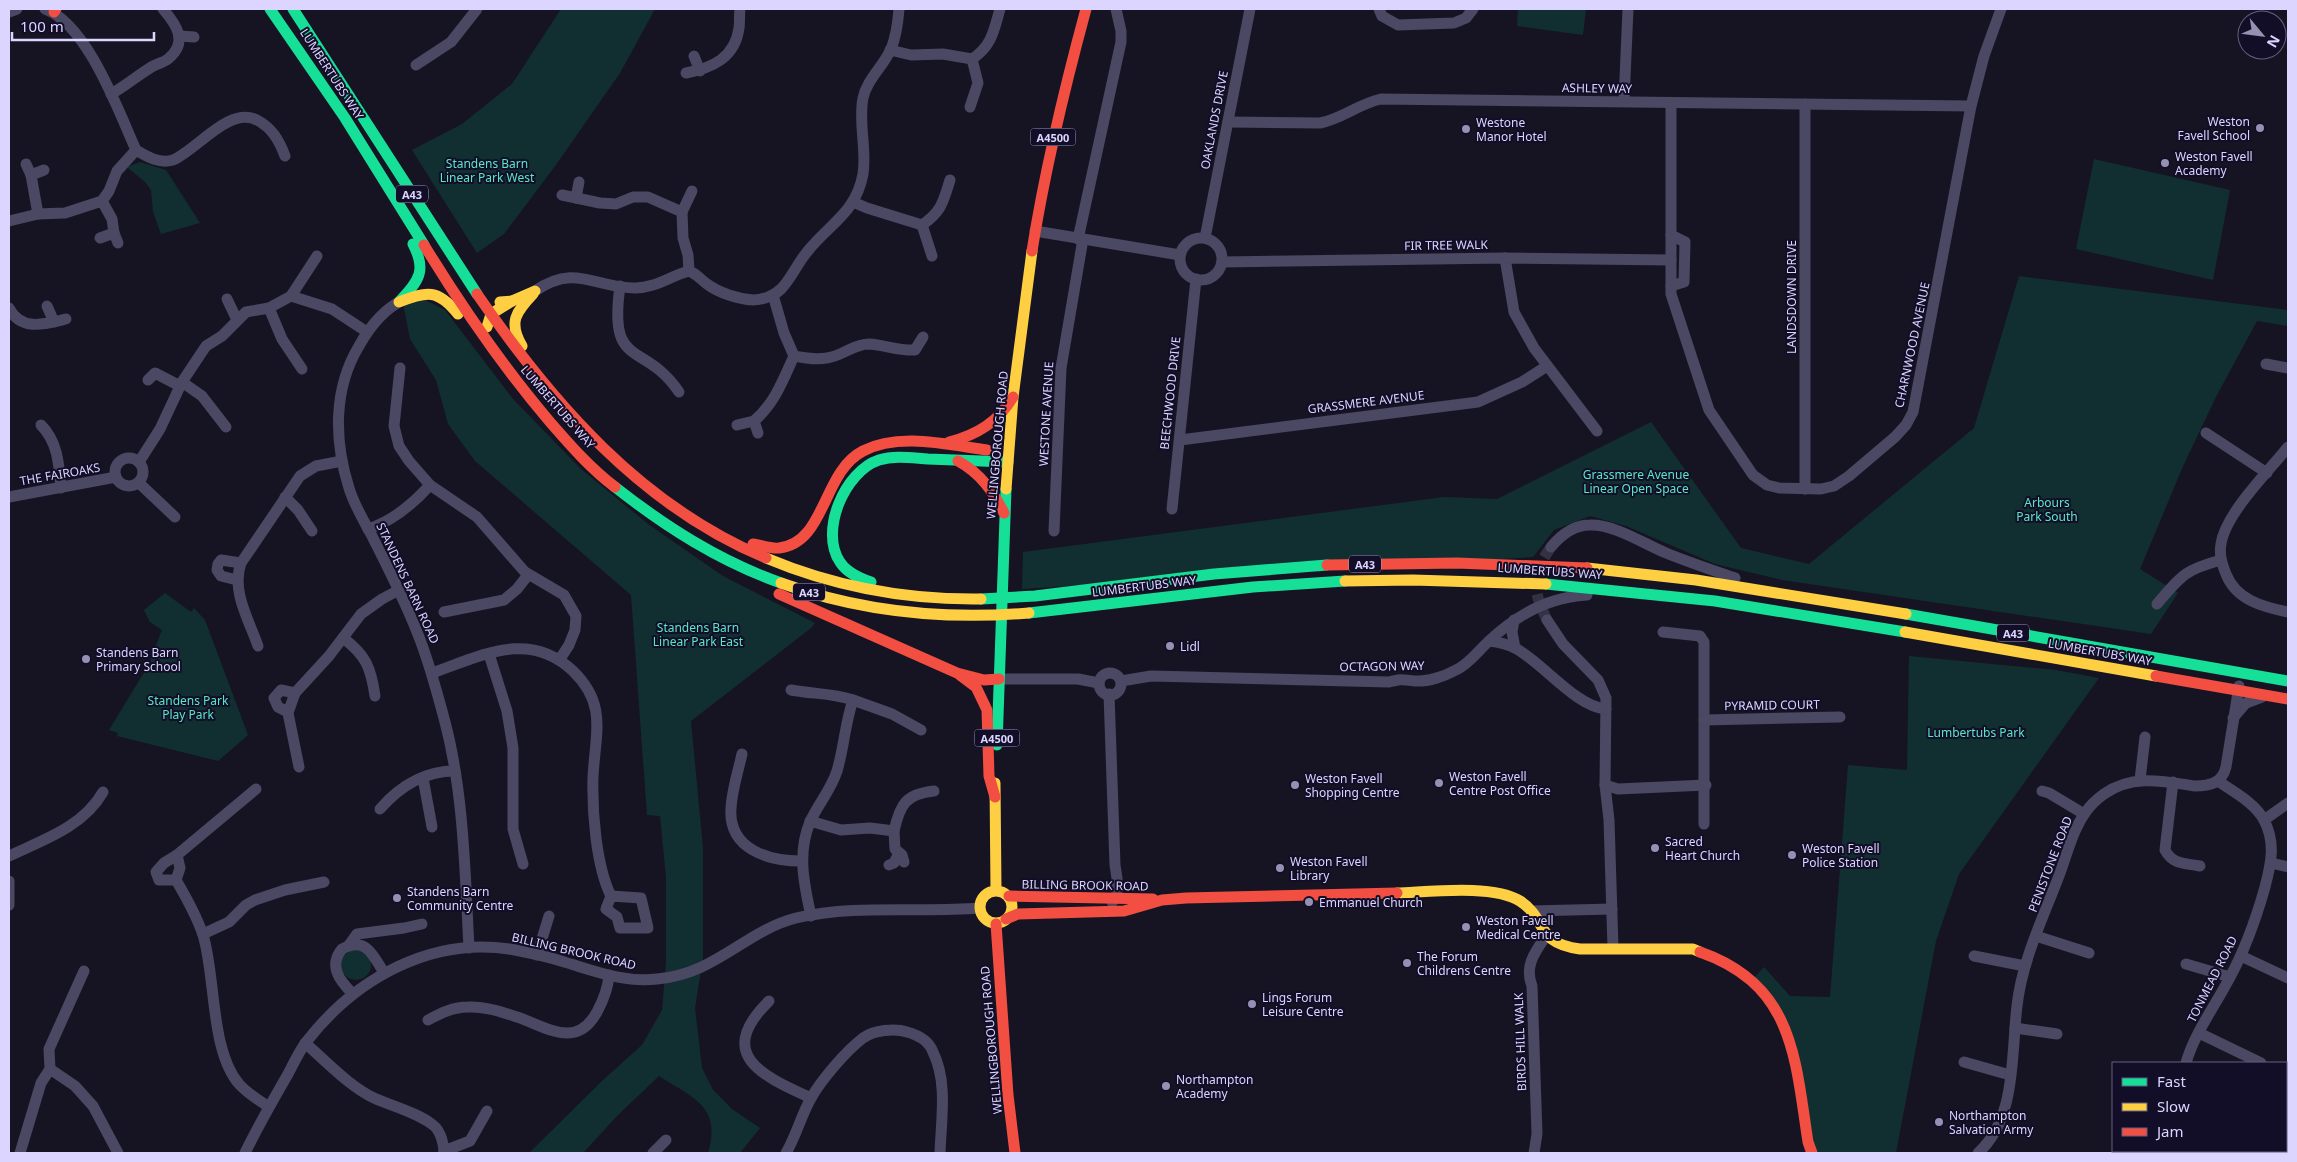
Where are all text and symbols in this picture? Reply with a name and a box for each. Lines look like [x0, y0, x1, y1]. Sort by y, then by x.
scale bar [12, 10, 155, 42]
north arrow [2237, 10, 2287, 60]
text: 100 m [20, 16, 64, 36]
street label: LUMBERTUBS WAY [296, 25, 368, 123]
text: N [2263, 32, 2285, 51]
street label: OAKLANDS DRIVE [1196, 69, 1232, 171]
street label: ASHLEY WAY [1562, 79, 1633, 97]
place label: Weston Favell School [2177, 113, 2250, 144]
place label: Westone Manor Hotel [1476, 114, 1547, 145]
marker: Weston Favell School [2254, 122, 2266, 134]
marker: Westone Manor Hotel [1460, 123, 1472, 135]
road number: A4500 [1030, 128, 1076, 146]
place label: Weston Favell Academy [2175, 148, 2253, 179]
park label: Standens Barn Linear Park West [440, 155, 535, 186]
marker: Weston Favell Academy [2159, 157, 2171, 169]
road number: A43 [396, 185, 428, 202]
street label: FIR TREE WALK [1404, 236, 1488, 254]
street label: LANDSDOWN DRIVE [1783, 240, 1800, 354]
street label: CHARNWOOD AVENUE [1890, 281, 1934, 409]
street label: BEECHWOOD DRIVE [1156, 336, 1184, 450]
street label: WESTONE AVENUE [1035, 361, 1057, 467]
street label: LUMBERTUBS WAY [517, 362, 599, 452]
street label: WELLINGBOROUGH ROAD [982, 370, 1012, 520]
street label: GRASSMERE AVENUE [1307, 386, 1425, 418]
street label: THE FAIROAKS [18, 458, 102, 489]
park label: Grassmere Avenue Linear Open Space [1583, 466, 1689, 497]
park label: Arbours Park South [2016, 494, 2078, 525]
street label: STANDENS BARN ROAD [372, 520, 444, 646]
road number: A43 [1349, 556, 1381, 572]
street label: LUMBERTUBS WAY [1497, 559, 1603, 583]
street label: LUMBERTUBS WAY [1091, 571, 1197, 601]
road number: A43 [793, 584, 825, 600]
park label: Standens Barn Linear Park East [653, 619, 744, 650]
road number: A43 [1997, 624, 2029, 641]
street label: LUMBERTUBS WAY [2047, 635, 2153, 670]
place label: Lidl [1180, 638, 1200, 655]
marker: Lidl [1164, 640, 1176, 652]
place label: Standens Barn Primary School [96, 644, 181, 675]
marker: Standens Barn Primary School [80, 653, 92, 665]
street label: OCTAGON WAY [1339, 657, 1425, 675]
park label: Standens Park Play Park [148, 692, 229, 723]
street label: PYRAMID COURT [1724, 696, 1820, 714]
park label: Lumbertubs Park [1927, 724, 2025, 741]
road number: A4500 [974, 730, 1020, 746]
place label: Weston Favell Centre Post Office [1449, 768, 1551, 799]
place label: Weston Favell Shopping Centre [1305, 770, 1400, 801]
marker: Weston Favell Centre Post Office [1433, 777, 1445, 789]
marker: Weston Favell Shopping Centre [1289, 779, 1301, 791]
street label: PENISTONE ROAD [2024, 813, 2076, 914]
place label: Sacred Heart Church [1665, 833, 1740, 864]
place label: Weston Favell Police Station [1802, 840, 1880, 871]
marker: Sacred Heart Church [1649, 842, 1661, 854]
marker: Weston Favell Police Station [1786, 849, 1798, 861]
place label: Weston Favell Library [1290, 853, 1368, 884]
marker: Weston Favell Library [1274, 862, 1286, 874]
street label: BILLING BROOK ROAD [1021, 875, 1149, 895]
place label: Standens Barn Community Centre [407, 883, 514, 914]
marker: Standens Barn Community Centre [391, 892, 403, 904]
place label: Emmanuel Church [1319, 894, 1423, 911]
marker: Emmanuel Church [1303, 896, 1315, 908]
place label: Weston Favell Medical Centre [1476, 912, 1561, 943]
marker: Weston Favell Medical Centre [1460, 921, 1472, 933]
street label: BILLING BROOK ROAD [510, 928, 638, 974]
street label: TONMEAD ROAD [2183, 933, 2241, 1025]
place label: The Forum Childrens Centre [1417, 948, 1511, 979]
marker: The Forum Childrens Centre [1401, 957, 1413, 969]
street label: WELLINGBOROUGH ROAD [976, 965, 1006, 1115]
place label: Lings Forum Leisure Centre [1262, 989, 1344, 1020]
street label: BIRDS HILL WALK [1510, 992, 1530, 1092]
marker: Lings Forum Leisure Centre [1246, 998, 1258, 1010]
legend [2112, 1062, 2287, 1152]
place label: Northampton Academy [1176, 1071, 1253, 1102]
text: Fast [2157, 1071, 2186, 1091]
marker: Northampton Academy [1160, 1080, 1172, 1092]
text: Slow [2157, 1096, 2190, 1116]
place label: Northampton Salvation Army [1949, 1107, 2034, 1138]
marker: Northampton Salvation Army [1933, 1116, 1945, 1128]
text: Jam [2155, 1121, 2184, 1141]

